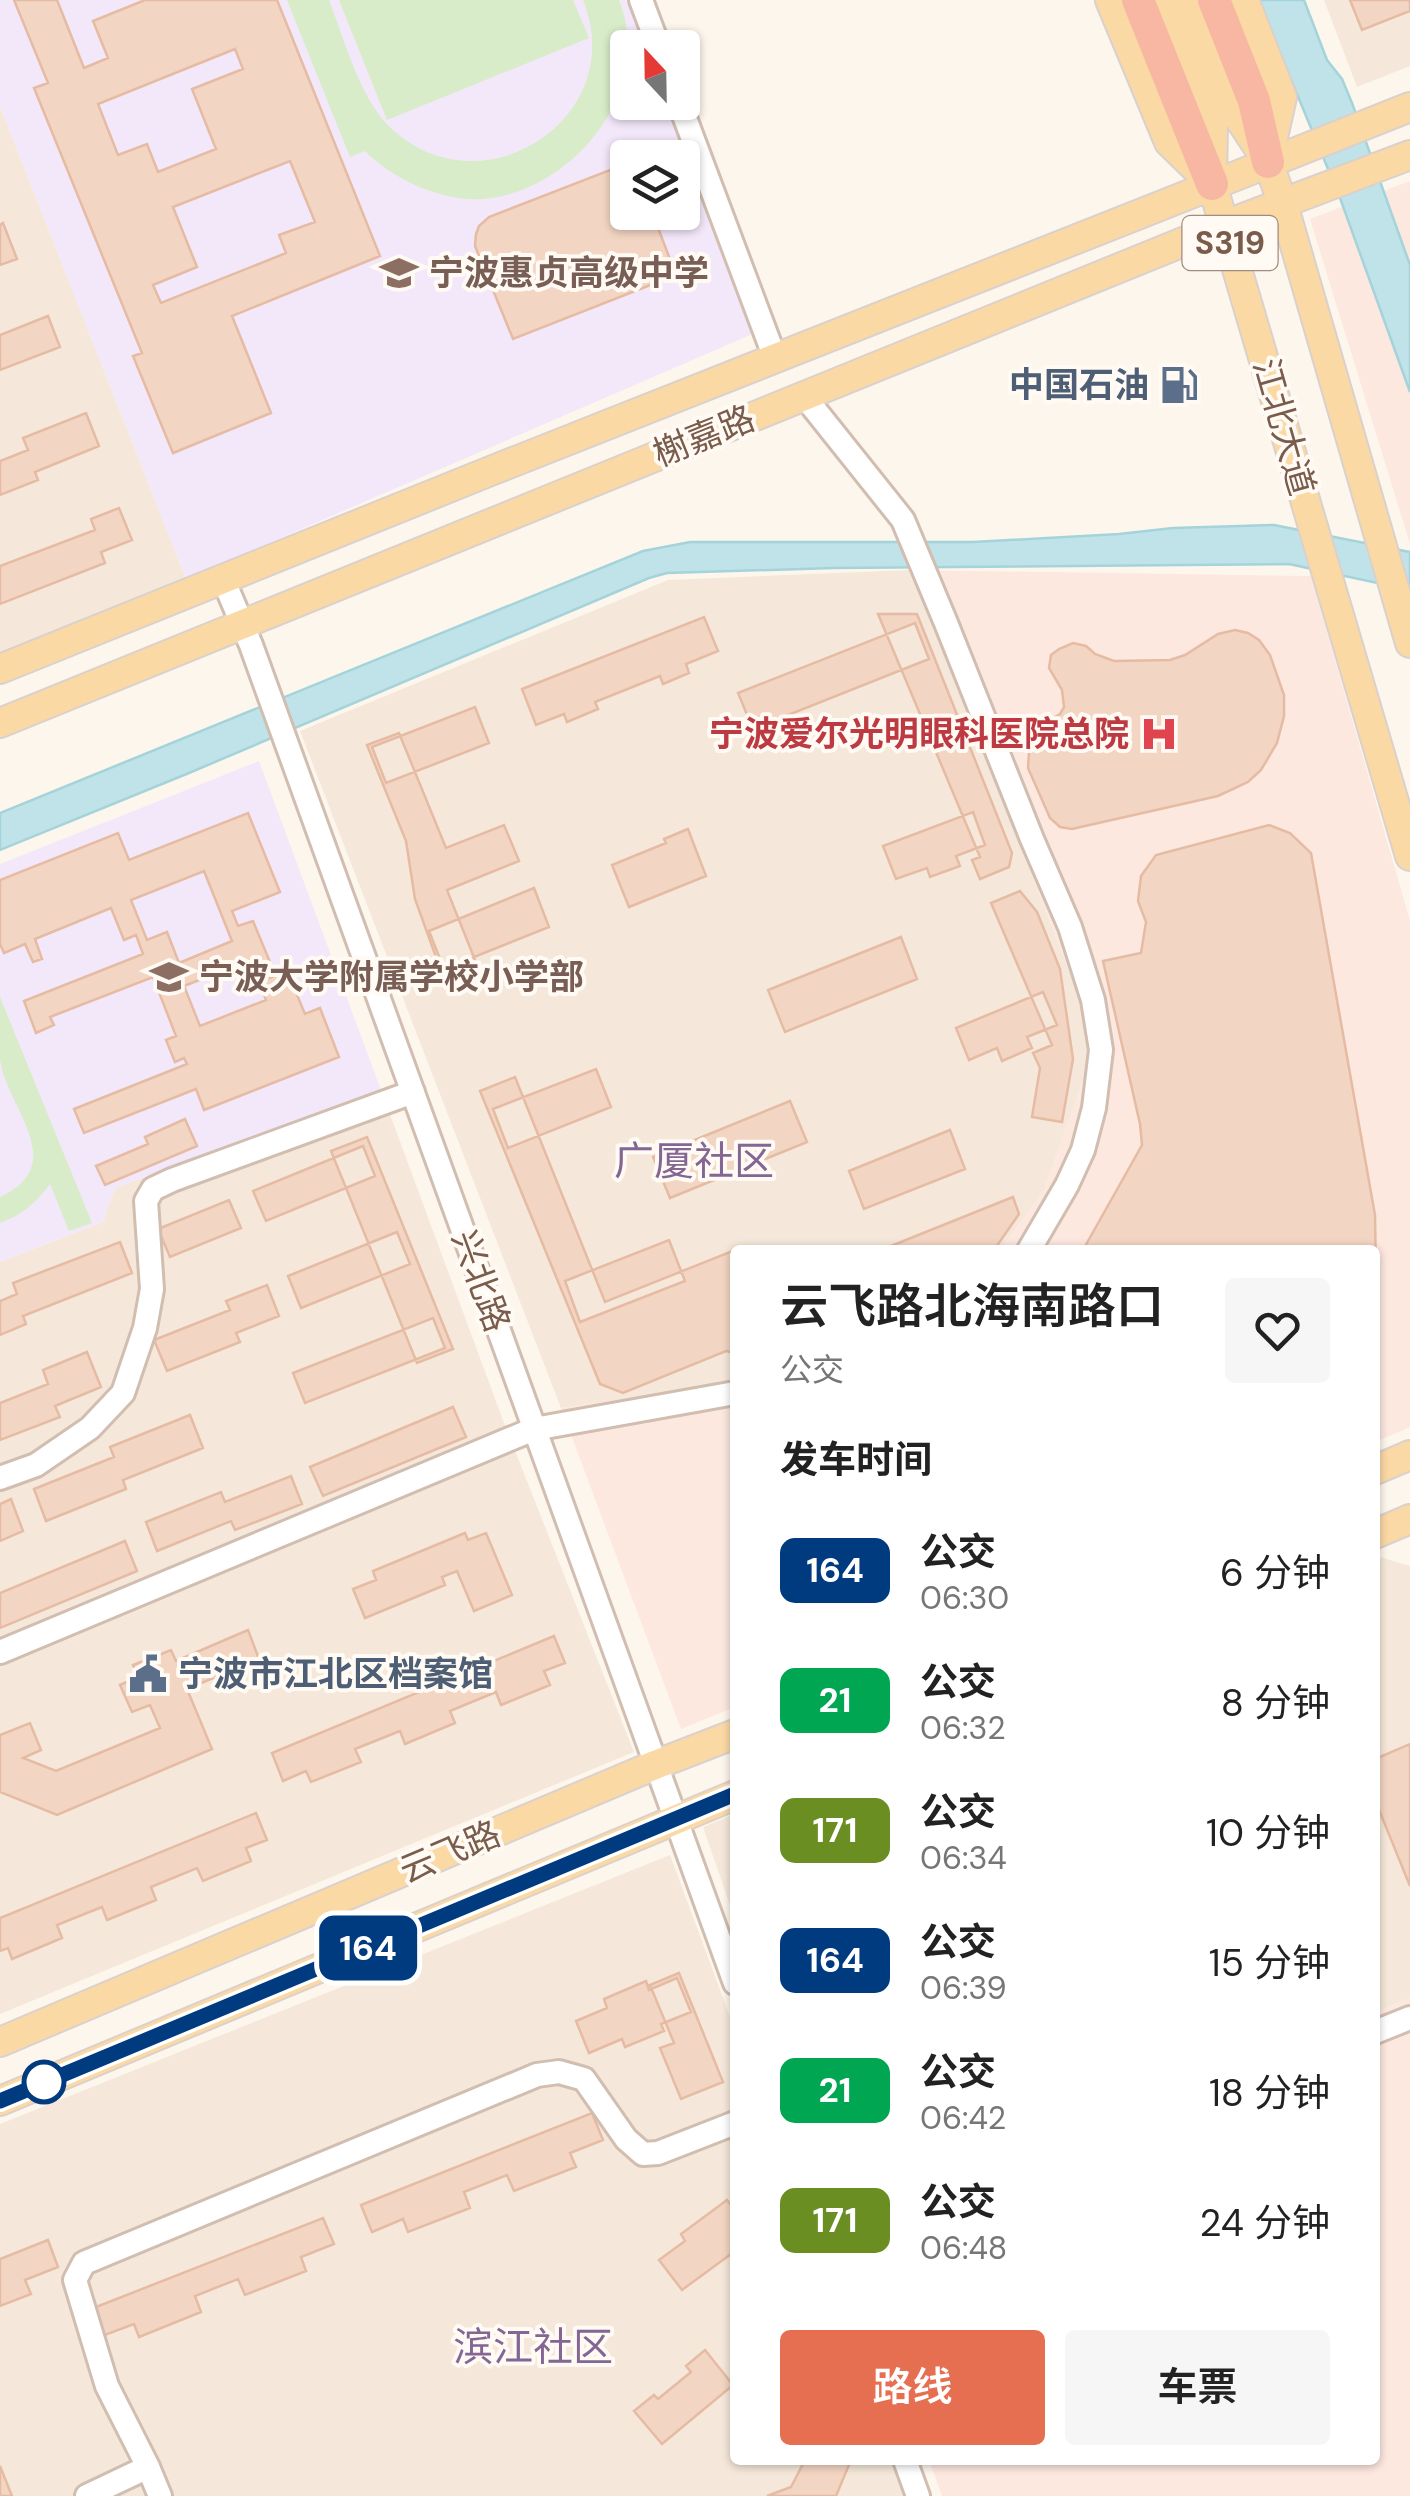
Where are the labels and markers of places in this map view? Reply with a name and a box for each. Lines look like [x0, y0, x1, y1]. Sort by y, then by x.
place label: 宁波惠贞高级中学 [429, 250, 709, 296]
school or university icon: 宁波惠贞高级中学 [378, 252, 420, 294]
place label: 中国石油 [1009, 362, 1149, 408]
fuel station icon: 中国石油 [1158, 364, 1200, 406]
place label: 宁波爱尔光明眼科医院总院 [709, 711, 1129, 757]
hospital icon: 宁波爱尔光明眼科医院总院 [1138, 713, 1180, 755]
place label: 宁波大学附属学校小学部 [199, 954, 584, 1000]
school or university icon: 宁波大学附属学校小学部 [148, 956, 190, 998]
place label: 宁波市江北区档案馆 [178, 1651, 493, 1697]
public building icon: 宁波市江北区档案馆 [127, 1653, 169, 1695]
unlabelled marker [23, 2061, 65, 2103]

